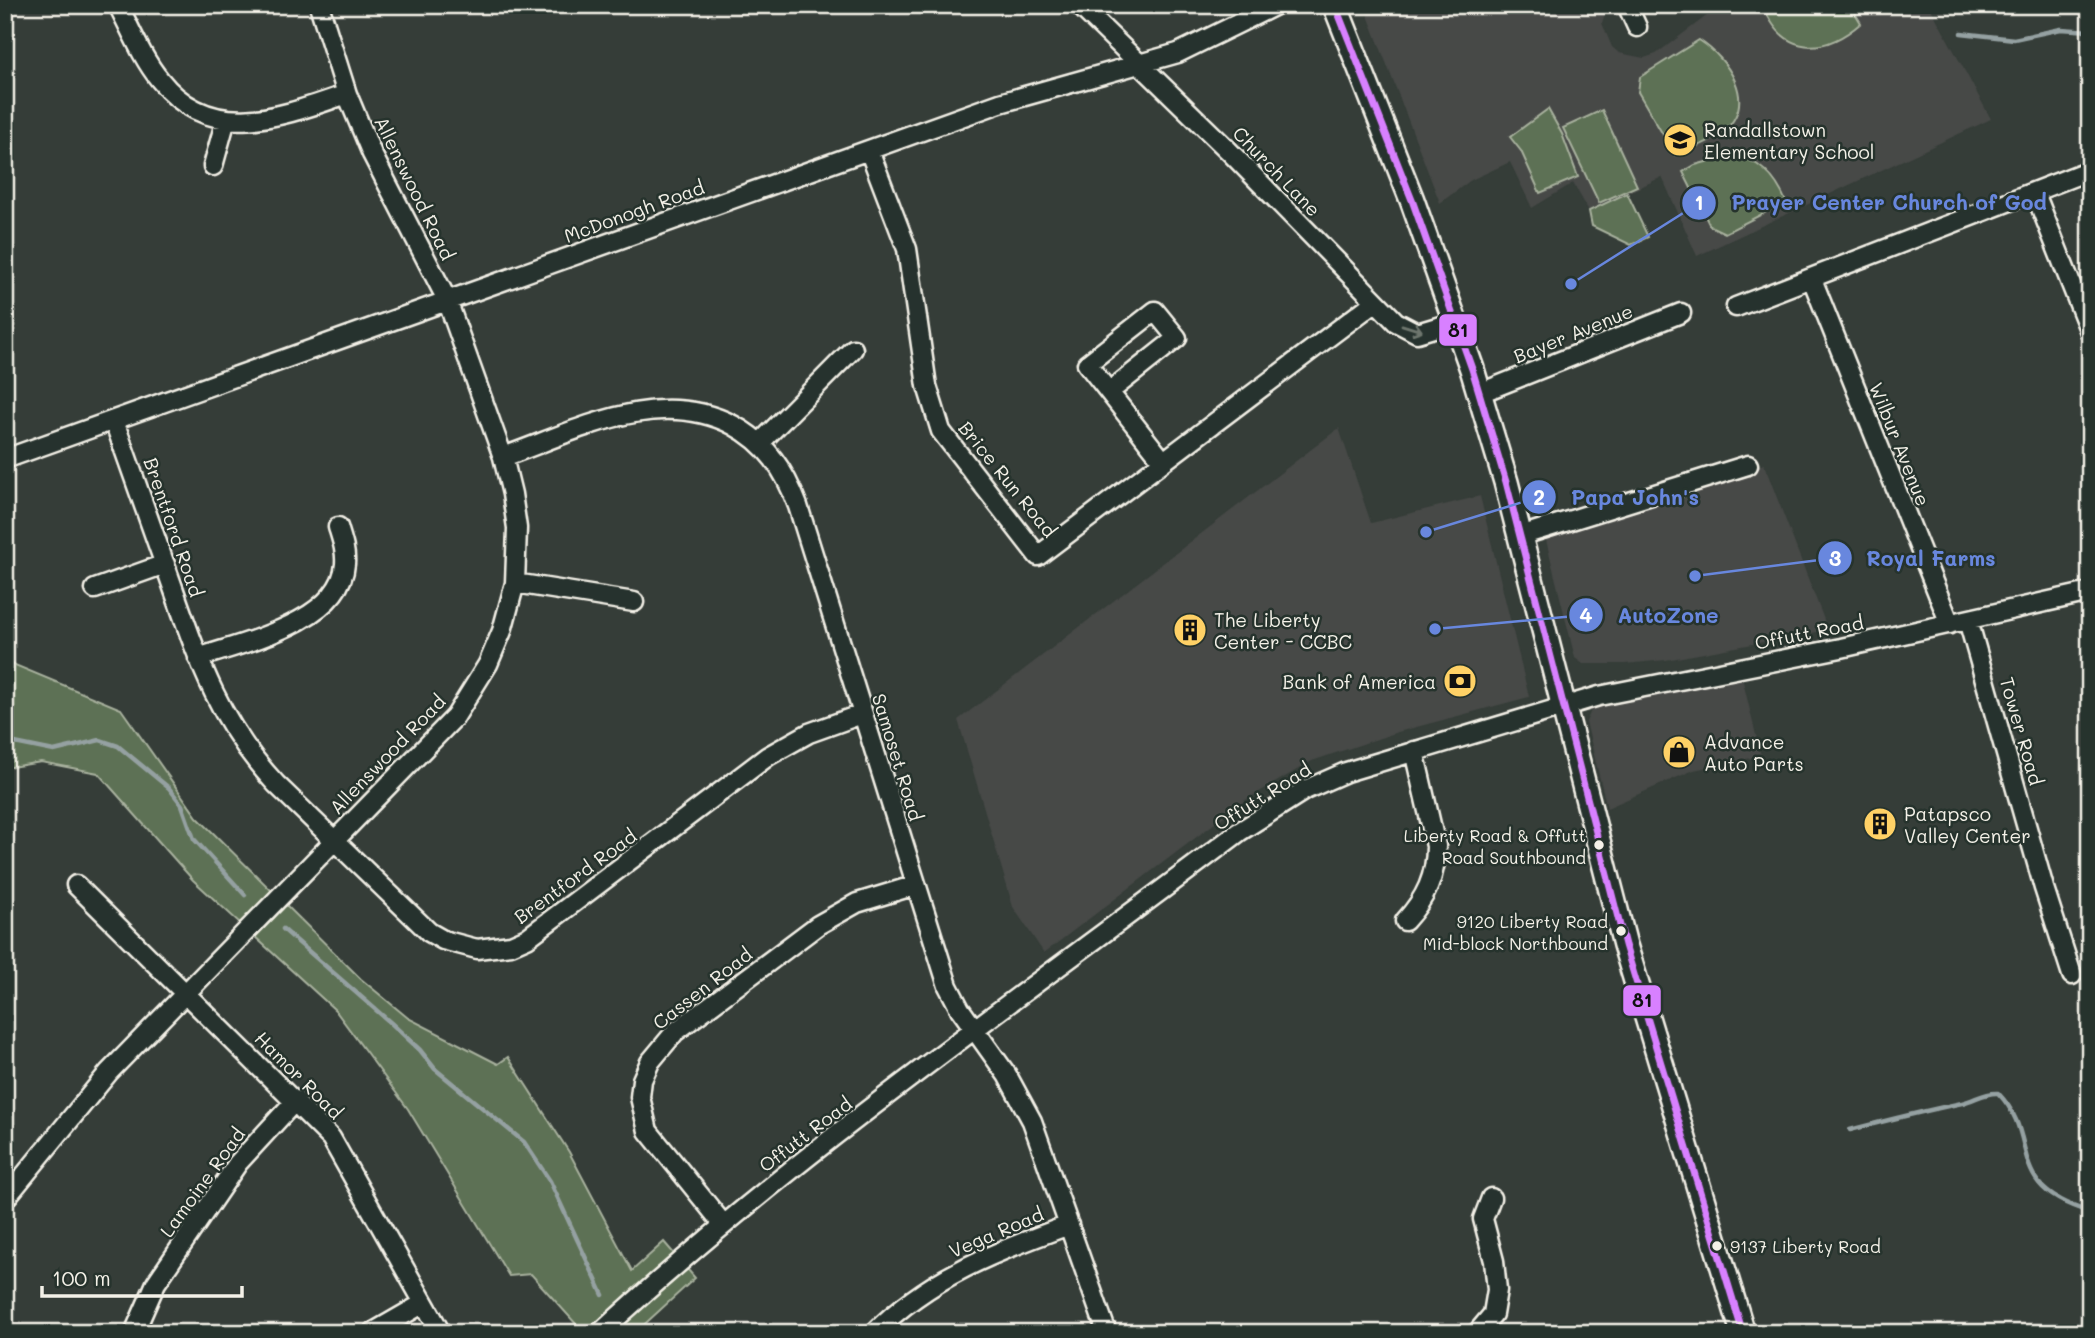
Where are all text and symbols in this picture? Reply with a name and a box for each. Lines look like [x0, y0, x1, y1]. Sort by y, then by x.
street label: Allenswood Road [369, 112, 461, 264]
place label: Randallstown Elementary School [1704, 117, 1874, 164]
street label: Church Lane [1228, 120, 1326, 222]
school or university icon: Randallstown Elementary School [1661, 121, 1699, 159]
street label: McDonogh Road [560, 174, 708, 248]
callout: Prayer Center Church of God [1682, 182, 2060, 224]
text: 1 [1694, 188, 1704, 215]
text: Prayer Center Church of God [1731, 188, 2047, 216]
street label: Bayer Avenue [1510, 298, 1636, 368]
line badge: 81 [1438, 313, 1478, 347]
text: 81 [1448, 317, 1468, 342]
one-way arrow [1401, 323, 1423, 336]
street label: Wilbur Avenue [1864, 379, 1936, 509]
street label: Brice Run Road [953, 416, 1063, 542]
street label: Brentford Road [138, 454, 210, 600]
callout: Papa John's [1522, 476, 1713, 518]
text: 2 [1533, 483, 1545, 510]
text: Papa John's [1571, 483, 1699, 510]
callout: Royal Farms [1817, 537, 2010, 579]
text: 3 [1829, 544, 1841, 571]
text: Royal Farms [1866, 544, 1996, 572]
callout: AutoZone [1569, 594, 1733, 636]
text: 4 [1579, 601, 1593, 628]
text: AutoZone [1618, 601, 1718, 628]
place label: The Liberty Center - CCBC [1214, 607, 1352, 654]
street label: Offutt Road [1752, 609, 1866, 655]
building icon: The Liberty Center - CCBC [1171, 611, 1209, 649]
bank icon: Bank of America [1441, 662, 1479, 700]
place label: Bank of America [1283, 669, 1436, 694]
street label: Tower Road [1995, 674, 2049, 788]
street label: Allenswood Road [323, 689, 451, 819]
street label: Samoset Road [867, 690, 929, 824]
place label: Advance Auto Parts [1704, 729, 1804, 776]
shop icon: Advance Auto Parts [1660, 733, 1698, 771]
street label: Offutt Road [1209, 756, 1315, 836]
place label: Patapsco Valley Center [1904, 801, 2031, 848]
building icon: Patapsco Valley Center [1861, 805, 1899, 843]
street label: Brentford Road [509, 823, 641, 929]
place label: Liberty Road & Offutt Road Southbound [1404, 824, 1586, 868]
marker: Liberty Road & Offutt Road Southbound [1592, 838, 1606, 852]
place label: 9120 Liberty Road Mid-block Northbound [1423, 910, 1608, 954]
marker: 9120 Liberty Road Mid-block Northbound [1614, 924, 1628, 938]
street label: Cassen Road [647, 941, 757, 1035]
line badge: 81 [1622, 984, 1662, 1017]
text: 81 [1632, 987, 1652, 1012]
street label: Hamor Road [250, 1026, 348, 1124]
street label: Offutt Road [753, 1091, 857, 1177]
street label: Lamoine Road [154, 1122, 250, 1242]
street label: Vega Road [945, 1201, 1047, 1263]
place label: 9137 Liberty Road [1730, 1235, 1881, 1257]
marker: 9137 Liberty Road [1710, 1239, 1724, 1253]
scale bar [42, 1254, 242, 1298]
text: 100 m [52, 1264, 111, 1291]

